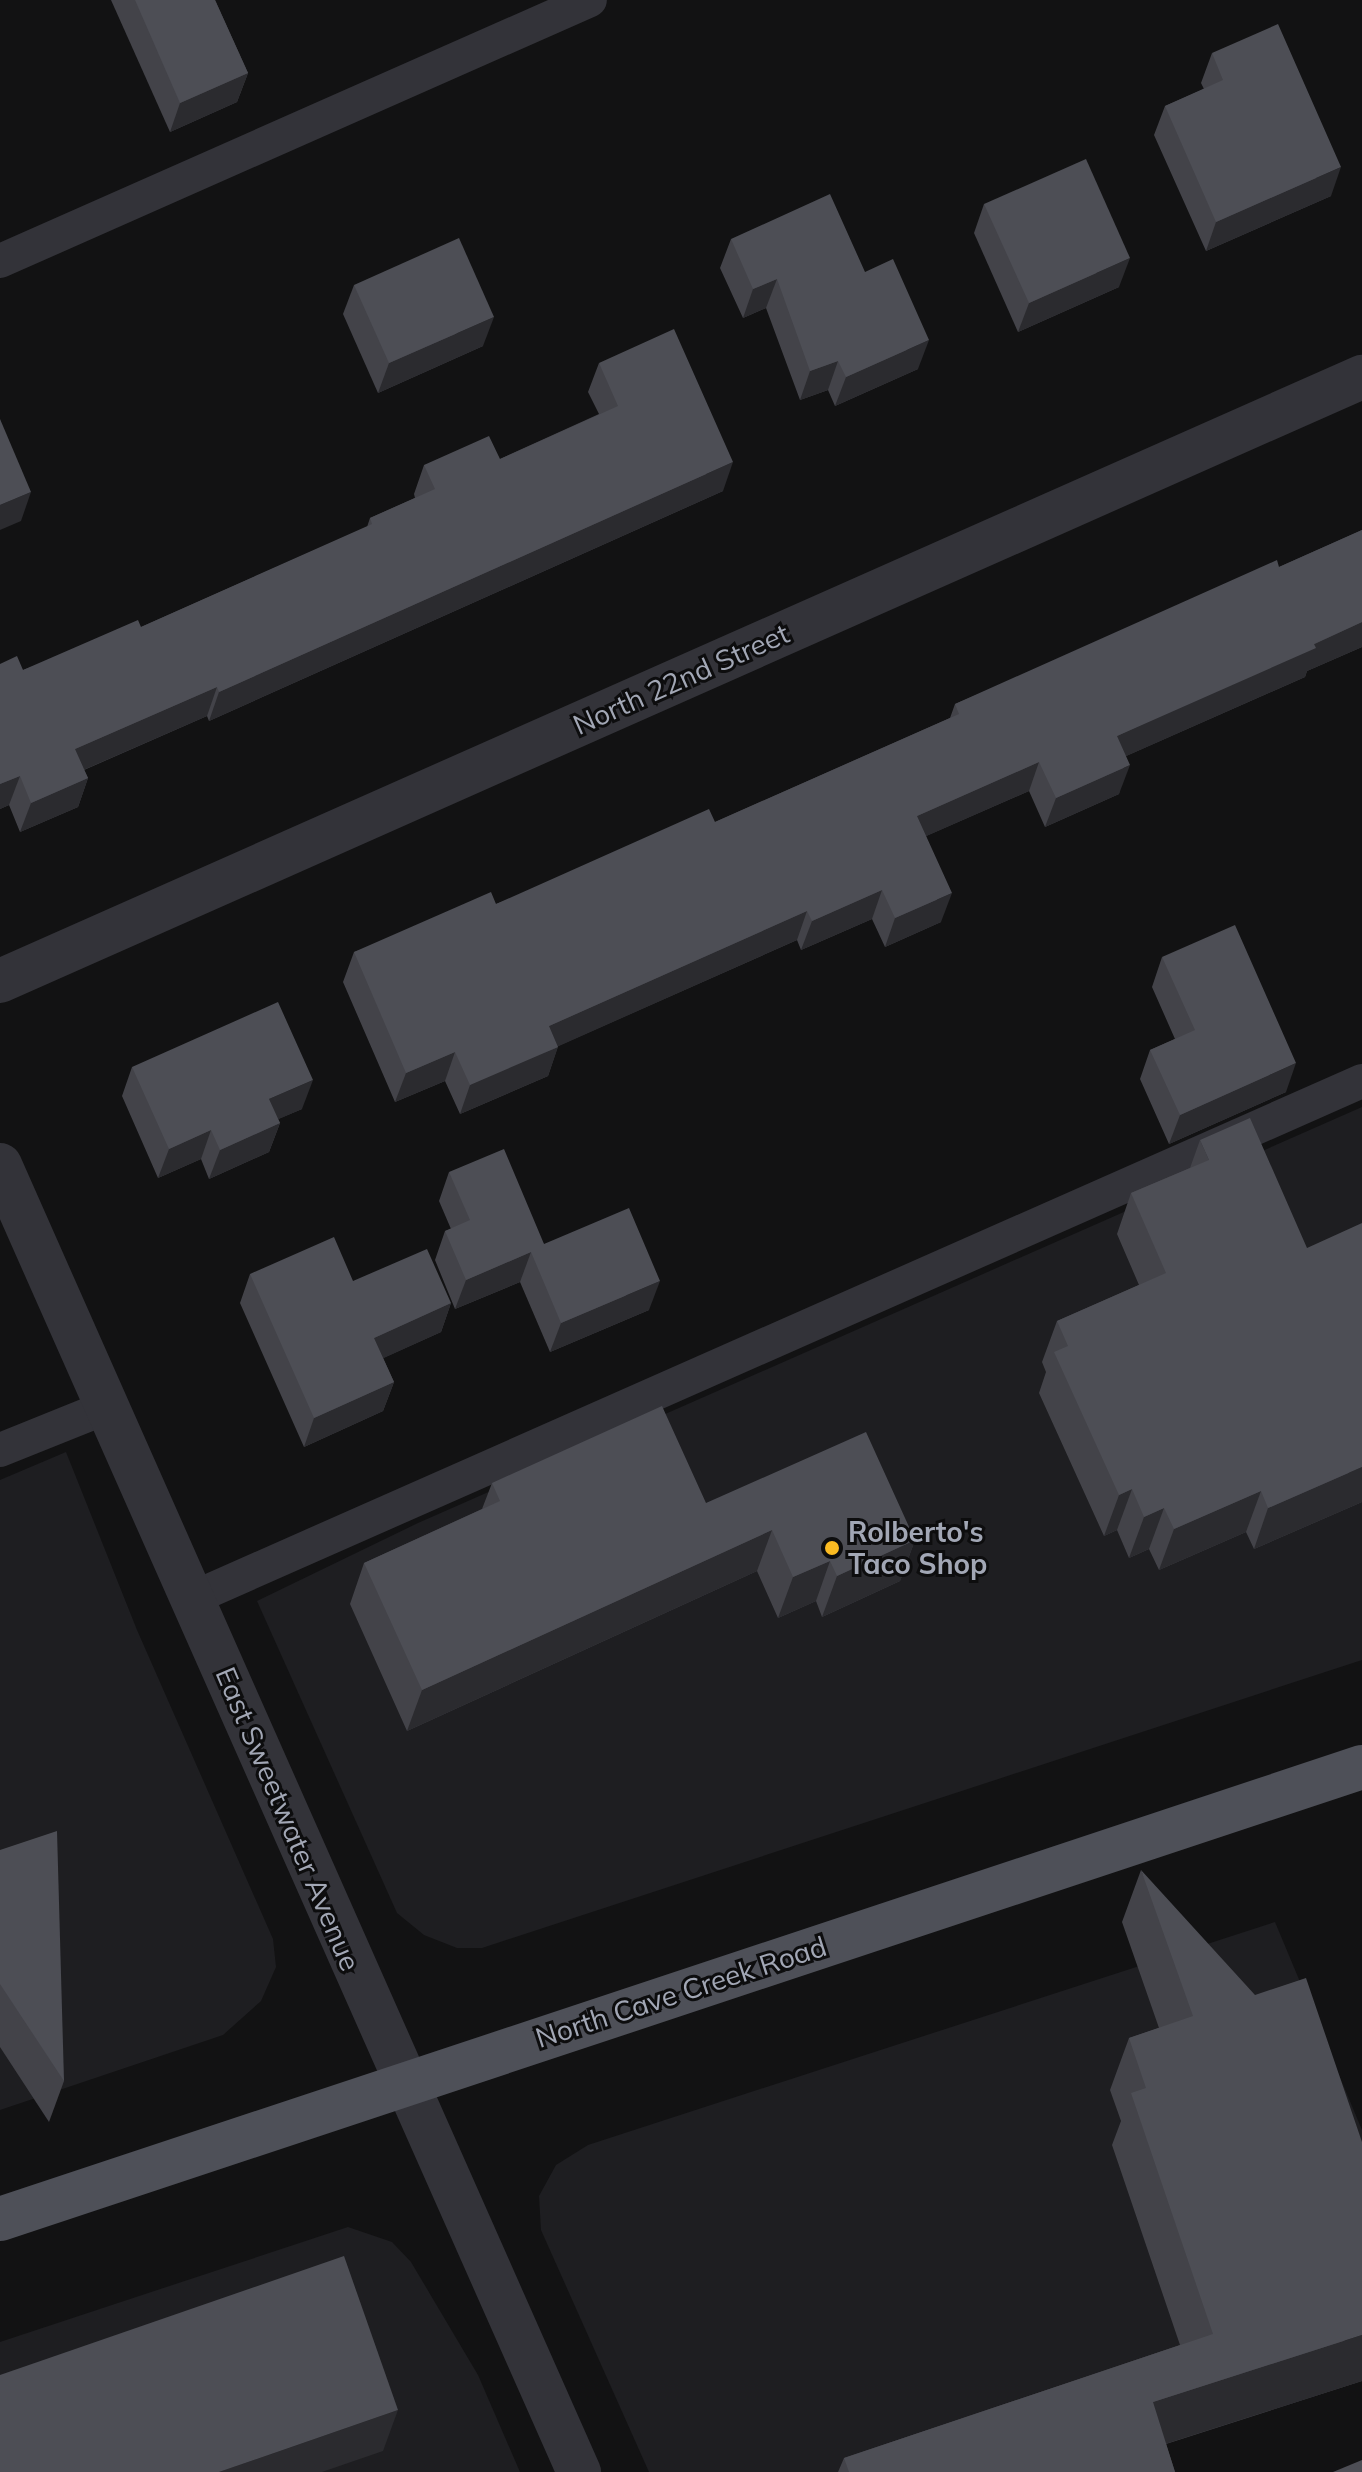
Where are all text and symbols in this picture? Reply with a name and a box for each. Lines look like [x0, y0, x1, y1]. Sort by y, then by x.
street label: North 22nd Street [568, 616, 794, 742]
place label: Rolberto's Taco Shop [848, 1515, 987, 1581]
marker: Rolberto's Taco Shop [823, 1539, 841, 1557]
street label: East Sweetwater Avenue [209, 1662, 367, 1976]
street label: North Cave Creek Road [531, 1929, 831, 2055]

